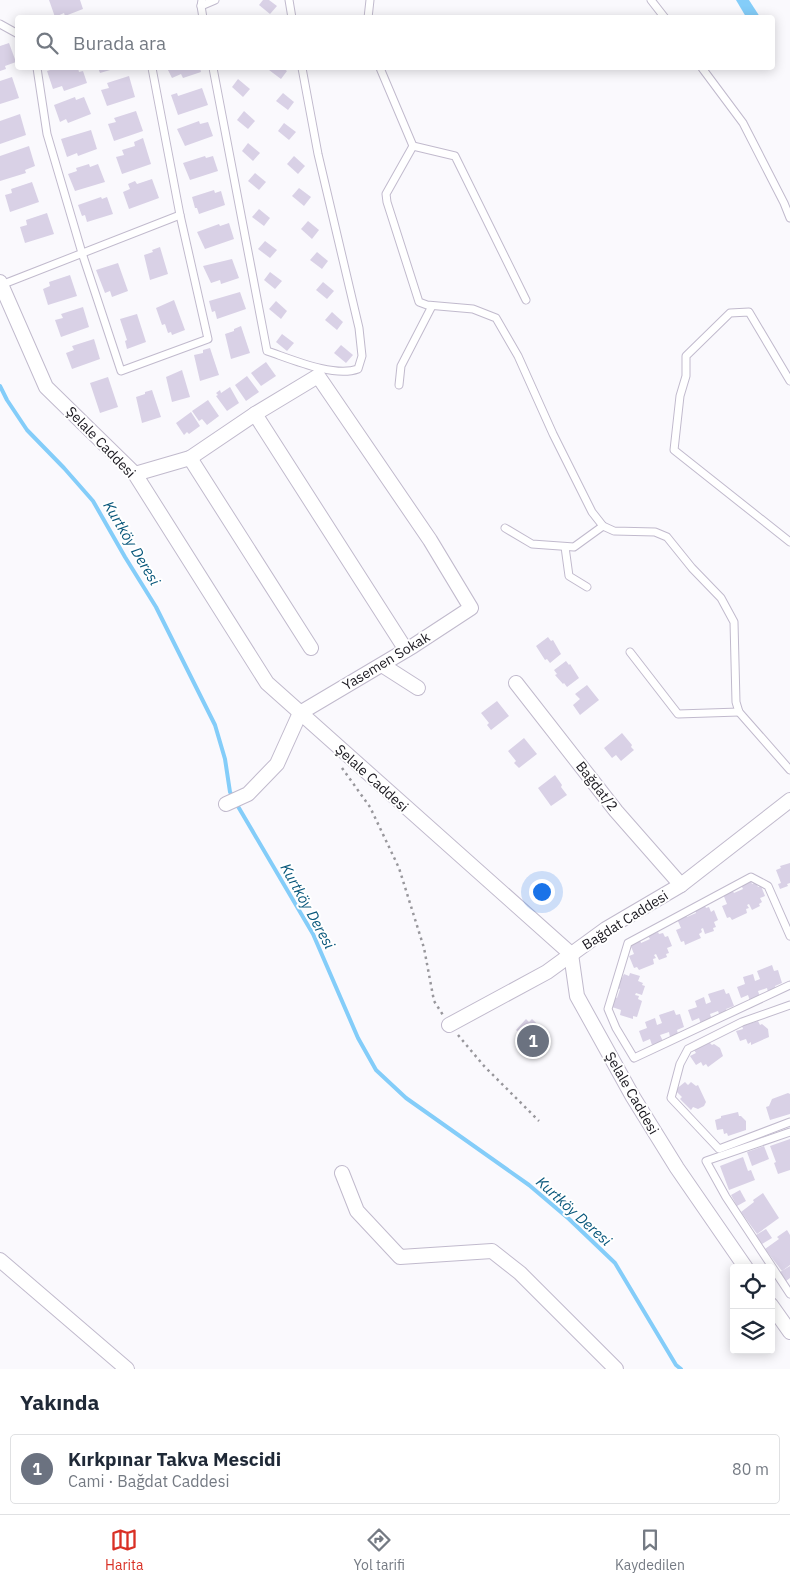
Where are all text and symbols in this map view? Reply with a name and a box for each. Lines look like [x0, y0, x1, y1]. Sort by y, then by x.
search box [15, 15, 775, 70]
icon: search [33, 29, 61, 57]
text: Burada ara [73, 31, 166, 55]
street label: Şelale Caddesi [62, 403, 140, 481]
water label: Kurtköy Deresi [99, 497, 165, 589]
street label: Yasemen Sokak [339, 628, 434, 694]
street label: Şelale Caddesi [332, 740, 412, 816]
street label: Bağdat/2 [572, 758, 622, 814]
water label: Kurtköy Deresi [277, 860, 339, 952]
your location [529, 879, 555, 905]
street label: Bağdat Caddesi [579, 886, 671, 954]
pin: 1 [517, 1022, 549, 1060]
street label: Şelale Caddesi [601, 1049, 663, 1137]
water label: Kurtköy Deresi [532, 1172, 616, 1250]
map controls [730, 1264, 775, 1354]
button: locate [730, 1264, 775, 1309]
button: layers [730, 1309, 775, 1354]
text: Yakında [20, 1388, 100, 1416]
text: Kırkpınar Takva Mescidi [68, 1447, 281, 1471]
text: 1 [32, 1459, 42, 1479]
text: 80 m [732, 1459, 769, 1479]
text: Cami · Bağdat Caddesi [68, 1471, 229, 1491]
tab: Harita [105, 1526, 143, 1574]
tab: Yol tarifi [354, 1526, 405, 1574]
tab: Kaydedilen [615, 1526, 685, 1574]

